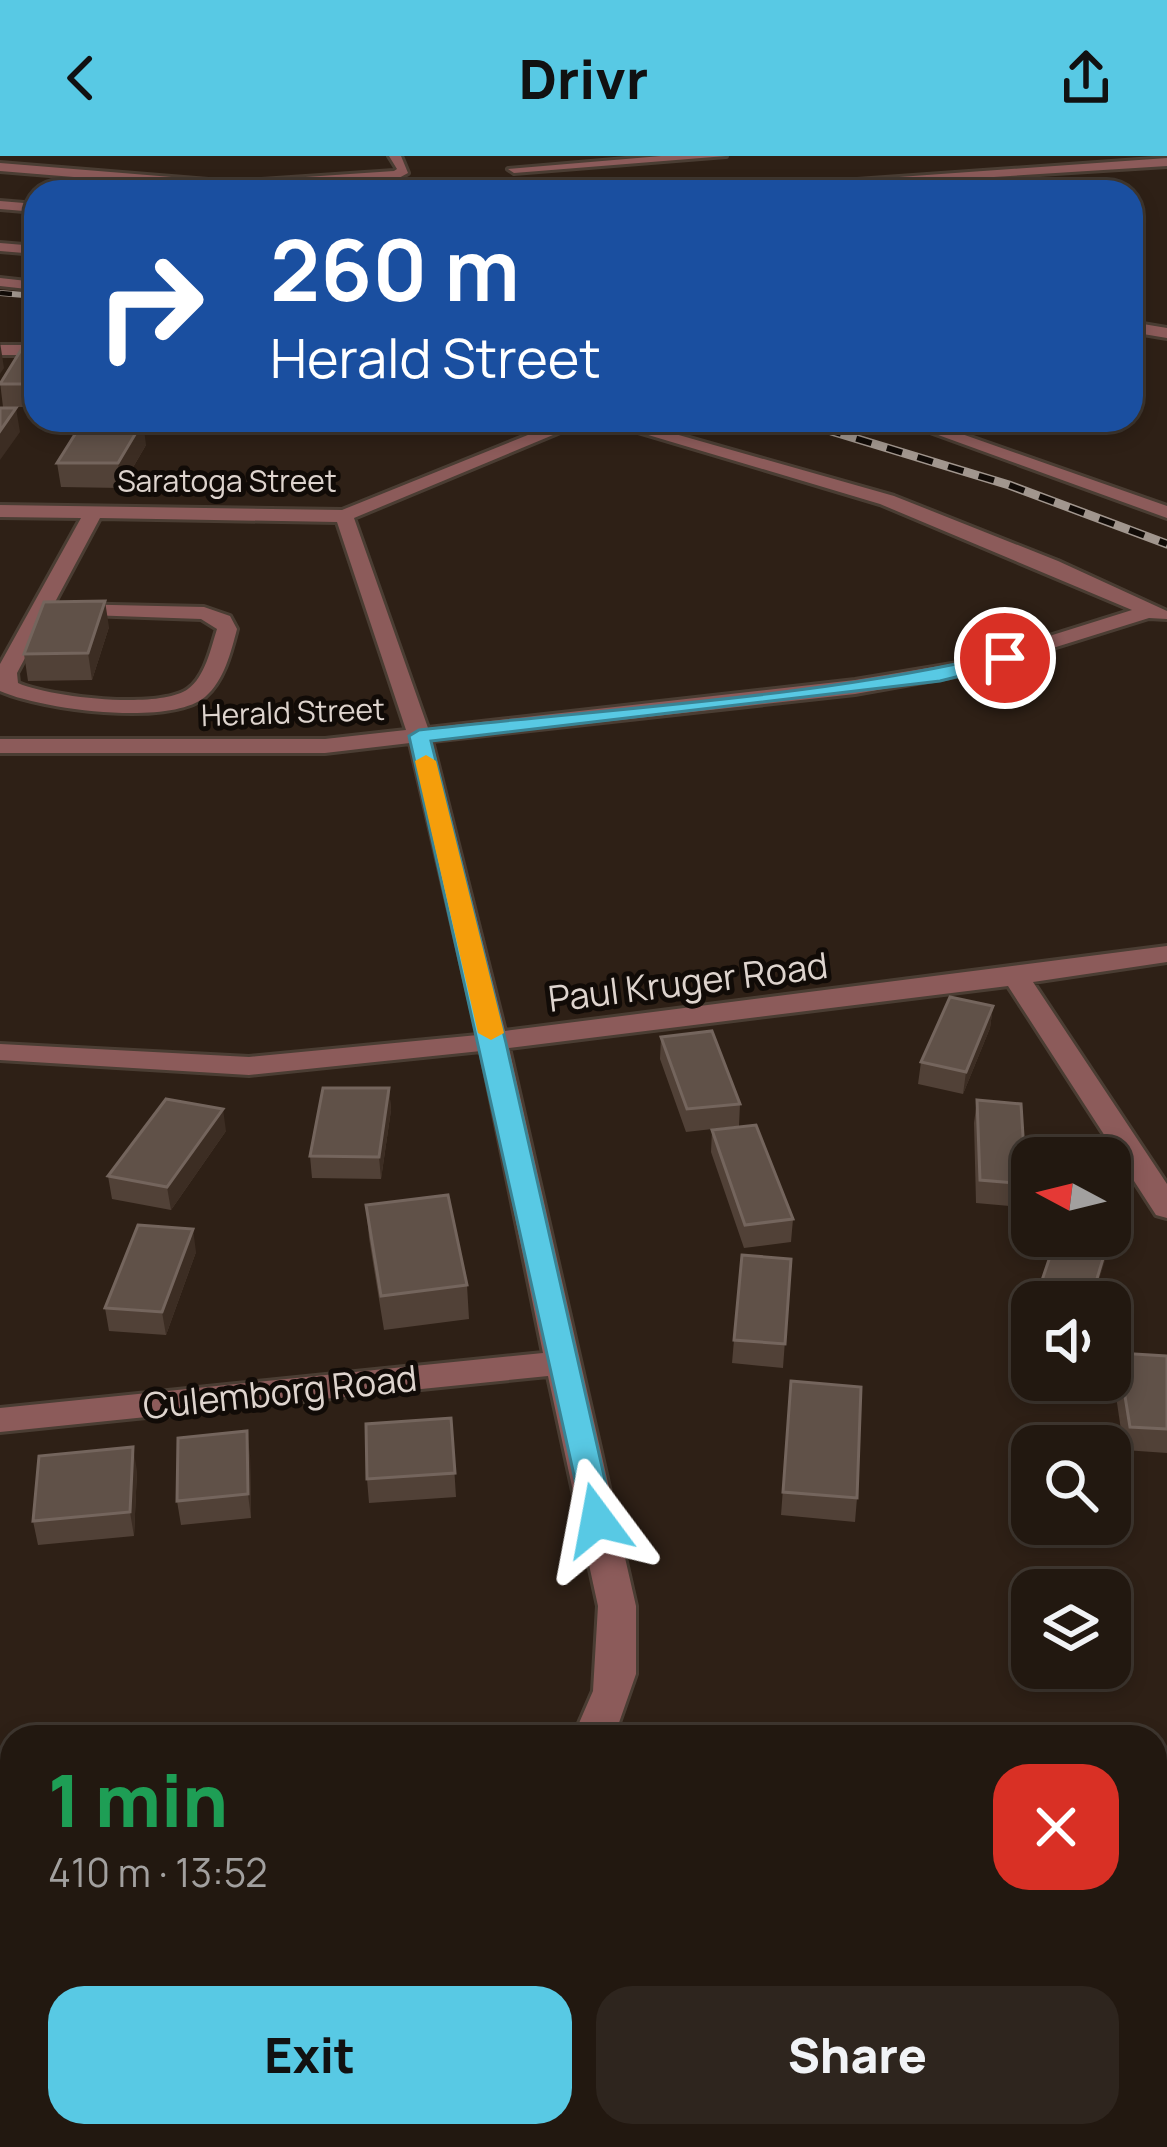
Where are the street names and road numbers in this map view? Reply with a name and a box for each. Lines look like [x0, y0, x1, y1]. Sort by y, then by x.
street label: Saratoga Street [117, 460, 337, 501]
street label: Herald Street [200, 688, 386, 735]
street label: Paul Kruger Road [545, 940, 831, 1023]
street label: Culemborg Road [141, 1353, 419, 1430]

